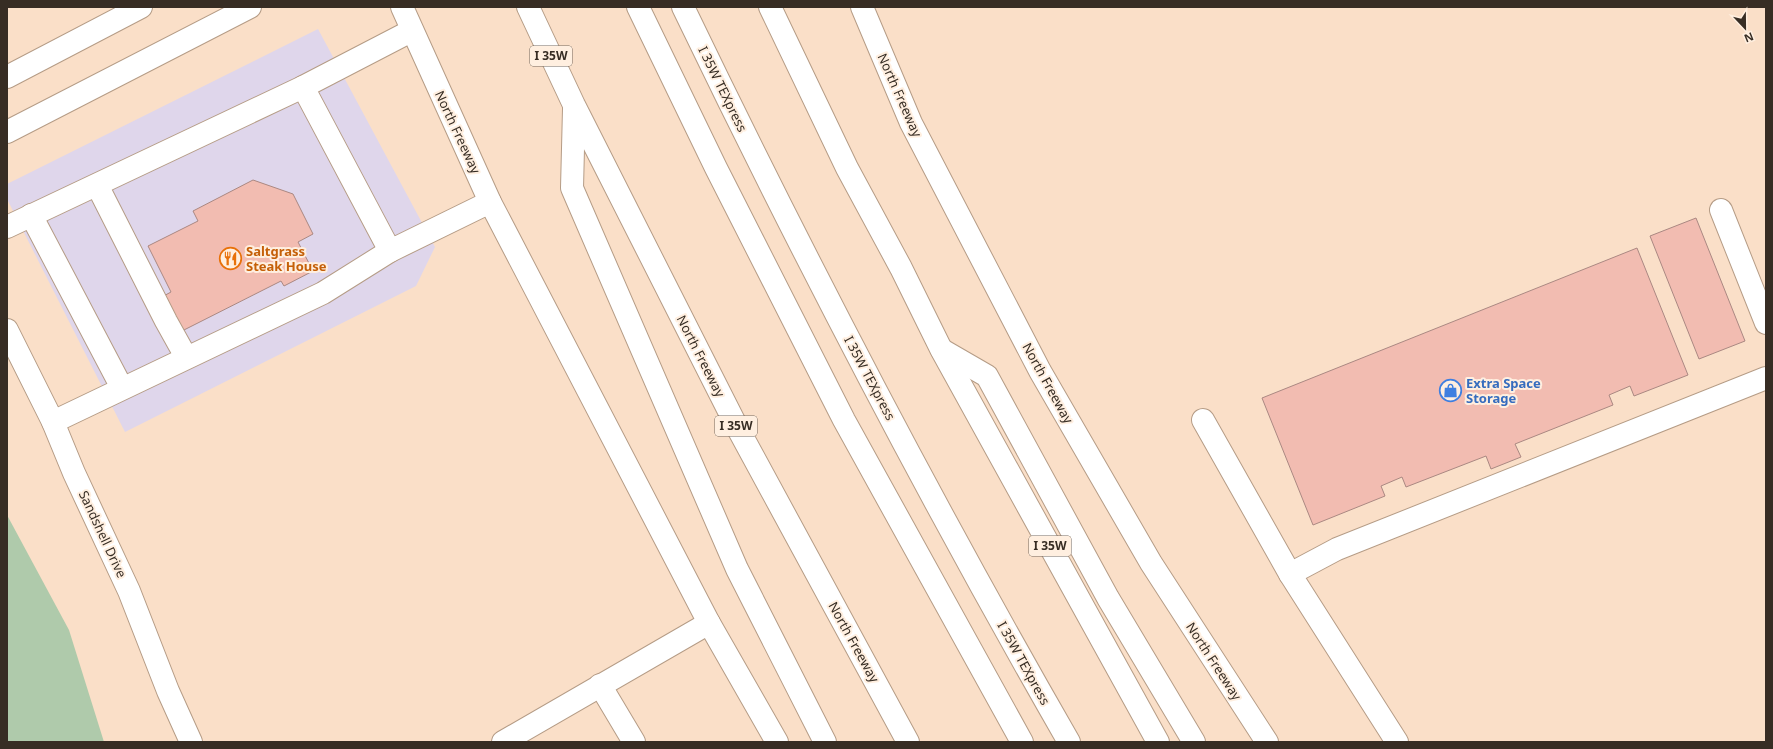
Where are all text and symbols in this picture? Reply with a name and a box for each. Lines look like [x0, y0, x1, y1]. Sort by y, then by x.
north arrow [1725, 8, 1765, 48]
text: N [1742, 29, 1756, 46]
street label: I 35W TEXpress [695, 43, 751, 135]
road number: I 35W [530, 46, 572, 66]
street label: North Freeway [874, 50, 927, 140]
street label: North Freeway [431, 88, 485, 177]
place label: Saltgrass Steak House [246, 242, 327, 275]
restaurant icon: Saltgrass Steak House [217, 245, 243, 271]
street label: North Freeway [673, 312, 730, 400]
street label: I 35W TEXpress [840, 333, 900, 423]
street label: North Freeway [1018, 339, 1078, 427]
place label: Extra Space Storage [1466, 374, 1541, 407]
shop icon: Extra Space Storage [1437, 377, 1463, 403]
road number: I 35W [715, 416, 757, 436]
street label: Sandshell Drive [75, 487, 131, 581]
road number: I 35W [1029, 536, 1071, 556]
street label: North Freeway [824, 598, 884, 686]
street label: I 35W TEXpress [994, 618, 1054, 708]
street label: North Freeway [1182, 619, 1246, 704]

